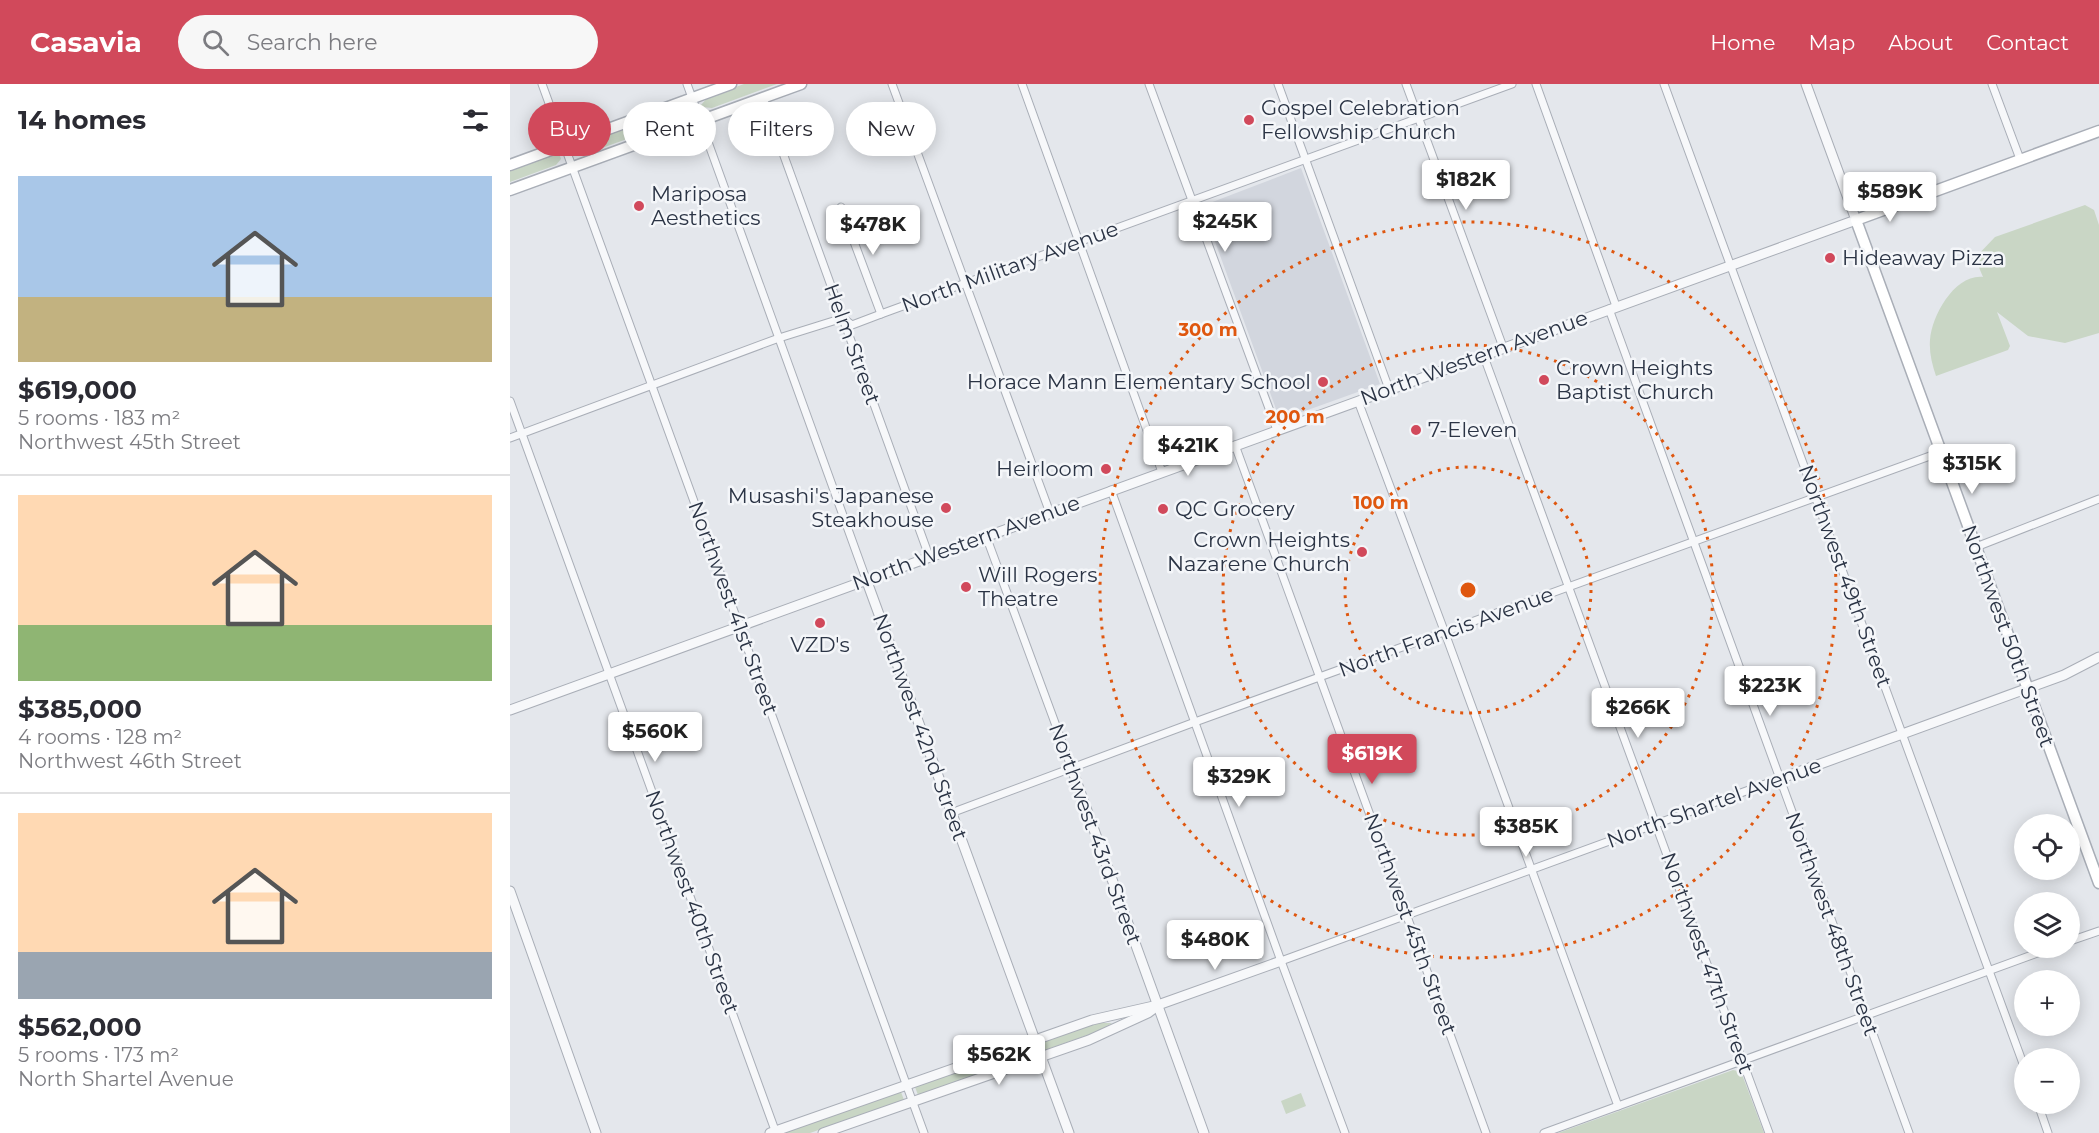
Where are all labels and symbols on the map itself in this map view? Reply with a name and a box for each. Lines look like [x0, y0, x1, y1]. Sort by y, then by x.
place label: Gospel Celebration Fellowship Church [1261, 95, 1460, 144]
marker: Gospel Celebration Fellowship Church [1242, 113, 1256, 127]
pin: $182K [1424, 160, 1508, 211]
pin: $589K [1848, 172, 1932, 223]
place label: Mariposa Aesthetics [651, 181, 761, 230]
marker: Mariposa Aesthetics [632, 199, 646, 213]
pin: $245K [1183, 202, 1267, 253]
pin: $478K [831, 205, 915, 256]
street label: North Military Avenue [898, 216, 1122, 317]
place label: Hideaway Pizza [1842, 245, 2005, 270]
marker: Hideaway Pizza [1823, 251, 1837, 265]
street label: Helm Street [819, 280, 886, 408]
street label: North Western Avenue [1357, 305, 1591, 410]
text: 300 m [1177, 319, 1238, 341]
place label: Crown Heights Baptist Church [1556, 355, 1714, 404]
place label: Horace Mann Elementary School [967, 369, 1311, 394]
marker: Crown Heights Baptist Church [1537, 373, 1551, 387]
marker: Horace Mann Elementary School [1316, 375, 1330, 389]
text: 200 m [1265, 406, 1325, 428]
place label: 7-Eleven [1428, 417, 1517, 442]
marker: 7-Eleven [1409, 423, 1423, 437]
pin: $421K [1146, 426, 1230, 477]
pin: $315K [1930, 444, 2014, 495]
place label: Heirloom [996, 456, 1094, 481]
street label: Northwest 49th Street [1794, 461, 1897, 691]
marker: Heirloom [1099, 462, 1113, 476]
place label: Musashi's Japanese Steakhouse [728, 483, 934, 532]
street label: North Western Avenue [849, 490, 1083, 595]
text: 100 m [1353, 492, 1409, 514]
place label: QC Grocery [1175, 496, 1295, 521]
street label: Northwest 41st Street [683, 498, 784, 718]
marker: Musashi's Japanese Steakhouse [939, 501, 953, 515]
marker: QC Grocery [1156, 502, 1170, 516]
street label: Northwest 50th Street [1957, 521, 2060, 750]
place label: Crown Heights Nazarene Church [1167, 527, 1350, 576]
marker: Crown Heights Nazarene Church [1355, 545, 1369, 559]
place label: Will Rogers Theatre [978, 562, 1097, 611]
marker: Will Rogers Theatre [959, 580, 973, 594]
centre of rings [1458, 580, 1478, 600]
street label: North Francis Avenue [1335, 581, 1557, 682]
street label: Northwest 42nd Street [868, 610, 973, 844]
marker: VZD's [813, 616, 827, 630]
place label: VZD's [790, 632, 850, 657]
pin: $223K [1728, 666, 1812, 717]
pin: $266K [1596, 688, 1680, 739]
pin: $560K [613, 712, 697, 763]
street label: Northwest 43rd Street [1044, 720, 1147, 948]
pin: $619K [1330, 734, 1414, 785]
street label: North Shartel Avenue [1603, 752, 1825, 853]
pin: $329K [1197, 757, 1281, 808]
street label: Northwest 40th Street [640, 787, 745, 1017]
pin: $385K [1484, 807, 1568, 858]
street label: Northwest 48th Street [1780, 809, 1885, 1039]
street label: Northwest 45th Street [1359, 810, 1462, 1038]
street label: Northwest 47th Street [1656, 849, 1759, 1077]
pin: $480K [1173, 920, 1257, 971]
pin: $562K [957, 1035, 1041, 1086]

